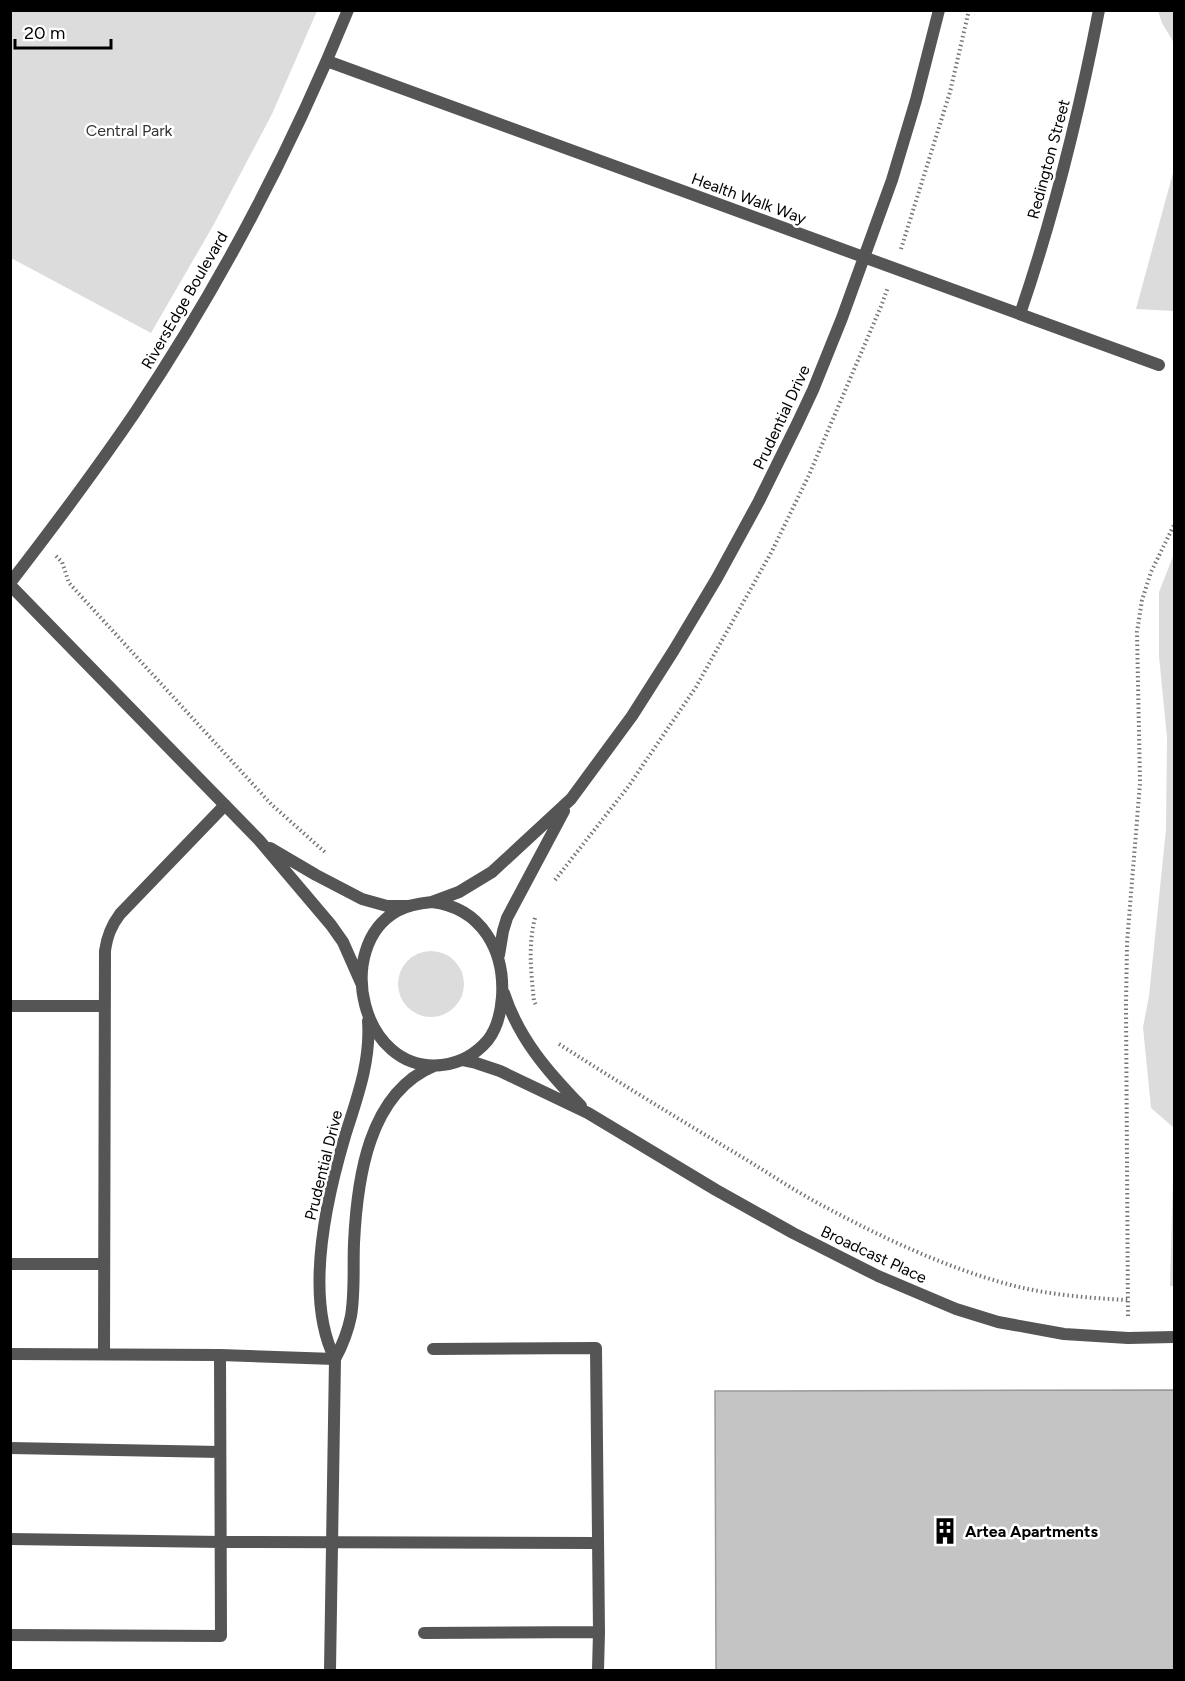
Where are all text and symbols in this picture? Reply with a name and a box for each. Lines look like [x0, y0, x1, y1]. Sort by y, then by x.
scale bar [15, 12, 111, 50]
text: 20 m [24, 22, 65, 44]
street label: Redington Street [1023, 97, 1074, 221]
park label: Central Park [86, 121, 173, 140]
street label: Health Walk Way [689, 169, 809, 228]
street label: RiversEdge Boulevard [137, 228, 232, 372]
street label: Prudential Drive [749, 362, 814, 472]
street label: Prudential Drive [301, 1108, 346, 1222]
street label: Broadcast Place [818, 1222, 930, 1287]
building icon: Artea Apartments [930, 1516, 960, 1546]
place label: Artea Apartments [965, 1522, 1098, 1541]

